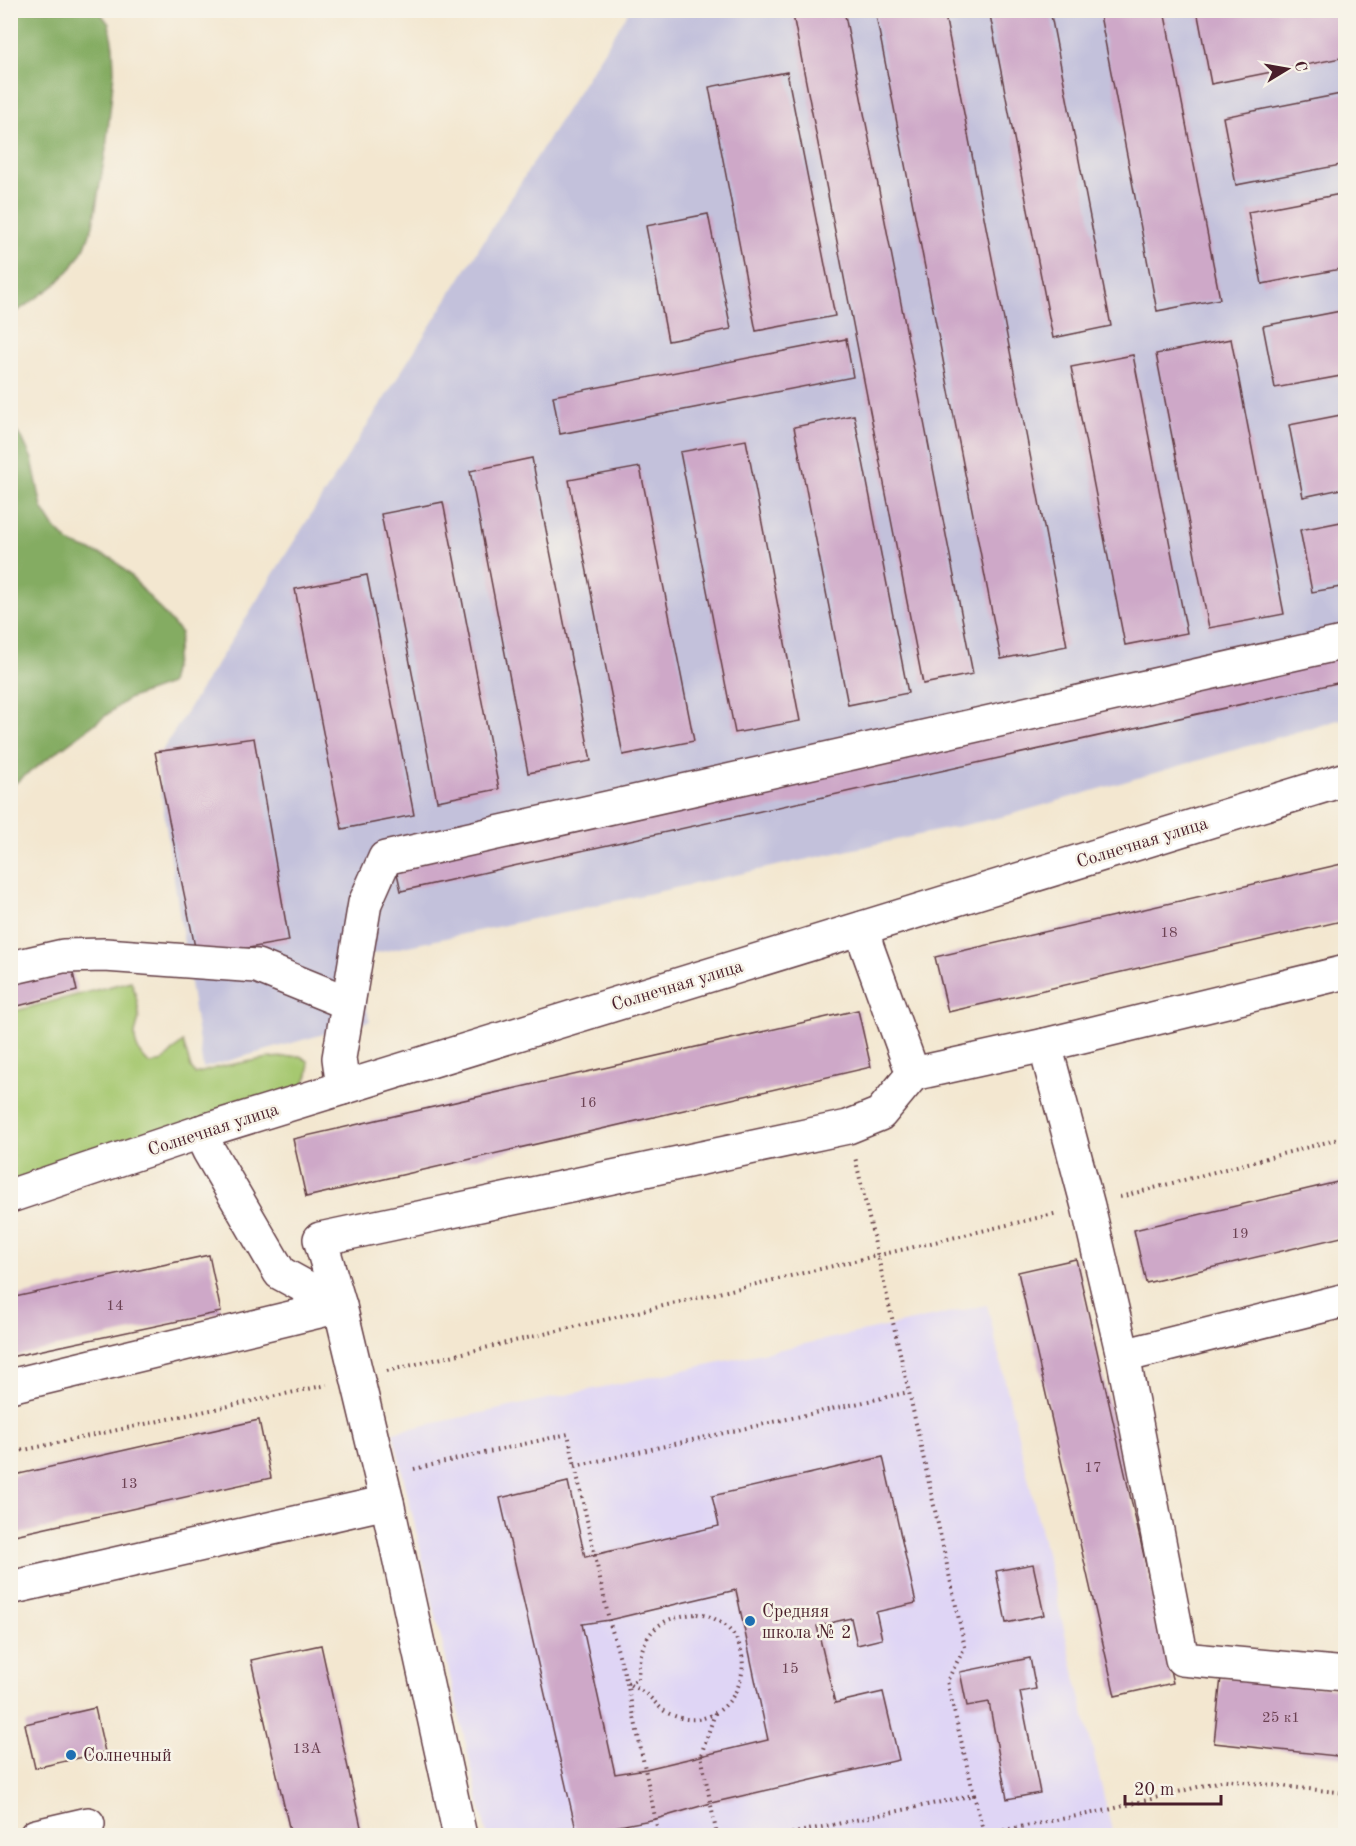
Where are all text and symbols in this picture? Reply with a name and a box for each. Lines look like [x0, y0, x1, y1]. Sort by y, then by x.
north arrow [1257, 39, 1317, 99]
text: С [1291, 60, 1309, 73]
street label: Солнечная улица [1074, 814, 1210, 872]
house number: 18 [1160, 926, 1178, 941]
street label: Солнечная улица [609, 957, 745, 1015]
house number: 16 [579, 1096, 597, 1111]
street label: Солнечная улица [146, 1100, 281, 1160]
house number: 19 [1231, 1227, 1249, 1242]
house number: 14 [106, 1299, 124, 1314]
house number: 17 [1084, 1461, 1102, 1476]
house number: 13 [120, 1477, 138, 1492]
place label: Средняя школа № 2 [762, 1603, 851, 1642]
marker: Средняя школа № 2 [743, 1614, 757, 1628]
house number: 15 [781, 1662, 799, 1677]
house number: 25 к1 [1262, 1711, 1300, 1726]
house number: 13А [293, 1742, 322, 1757]
place label: Солнечный [83, 1747, 172, 1765]
marker: Солнечный [64, 1748, 78, 1762]
scale bar [1125, 1768, 1221, 1806]
text: 20 m [1134, 1781, 1174, 1799]

